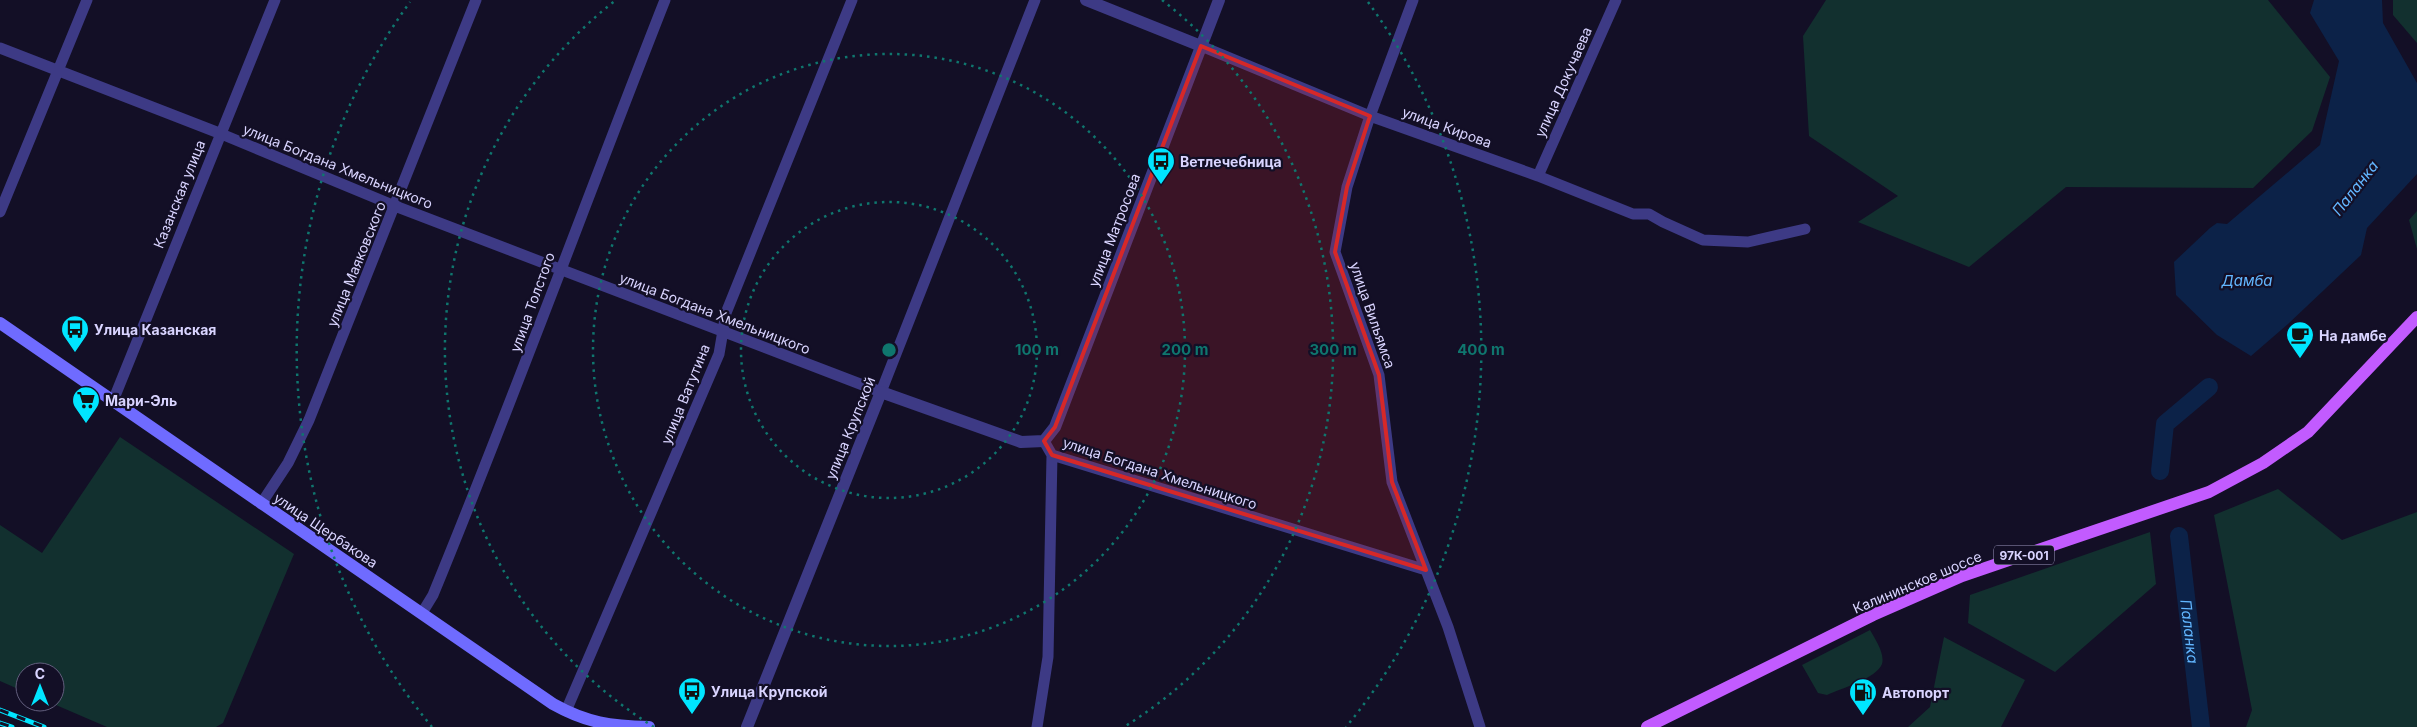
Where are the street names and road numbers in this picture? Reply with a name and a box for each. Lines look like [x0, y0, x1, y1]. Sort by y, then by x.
street label: улица Докучаева [1531, 24, 1595, 140]
street label: улица Кирова [1400, 103, 1494, 151]
street label: улица Богдана Хмельницкого [241, 120, 435, 212]
street label: Казанская улица [150, 137, 208, 251]
street label: улица Матросова [1085, 171, 1143, 289]
street label: улица Маяковского [323, 199, 389, 329]
street label: улица Толстого [506, 250, 558, 354]
street label: улица Вильямса [1347, 259, 1399, 371]
street label: улица Богдана Хмельницкого [617, 269, 813, 357]
street label: улица Ватутина [657, 341, 713, 447]
street label: улица Крупской [822, 374, 878, 482]
street label: улица Богдана Хмельницкого [1061, 434, 1259, 512]
street label: улица Щербакова [271, 489, 381, 571]
road number: 97К-001 [1994, 546, 2054, 564]
street label: Калининское шоссе [1850, 547, 1984, 617]

